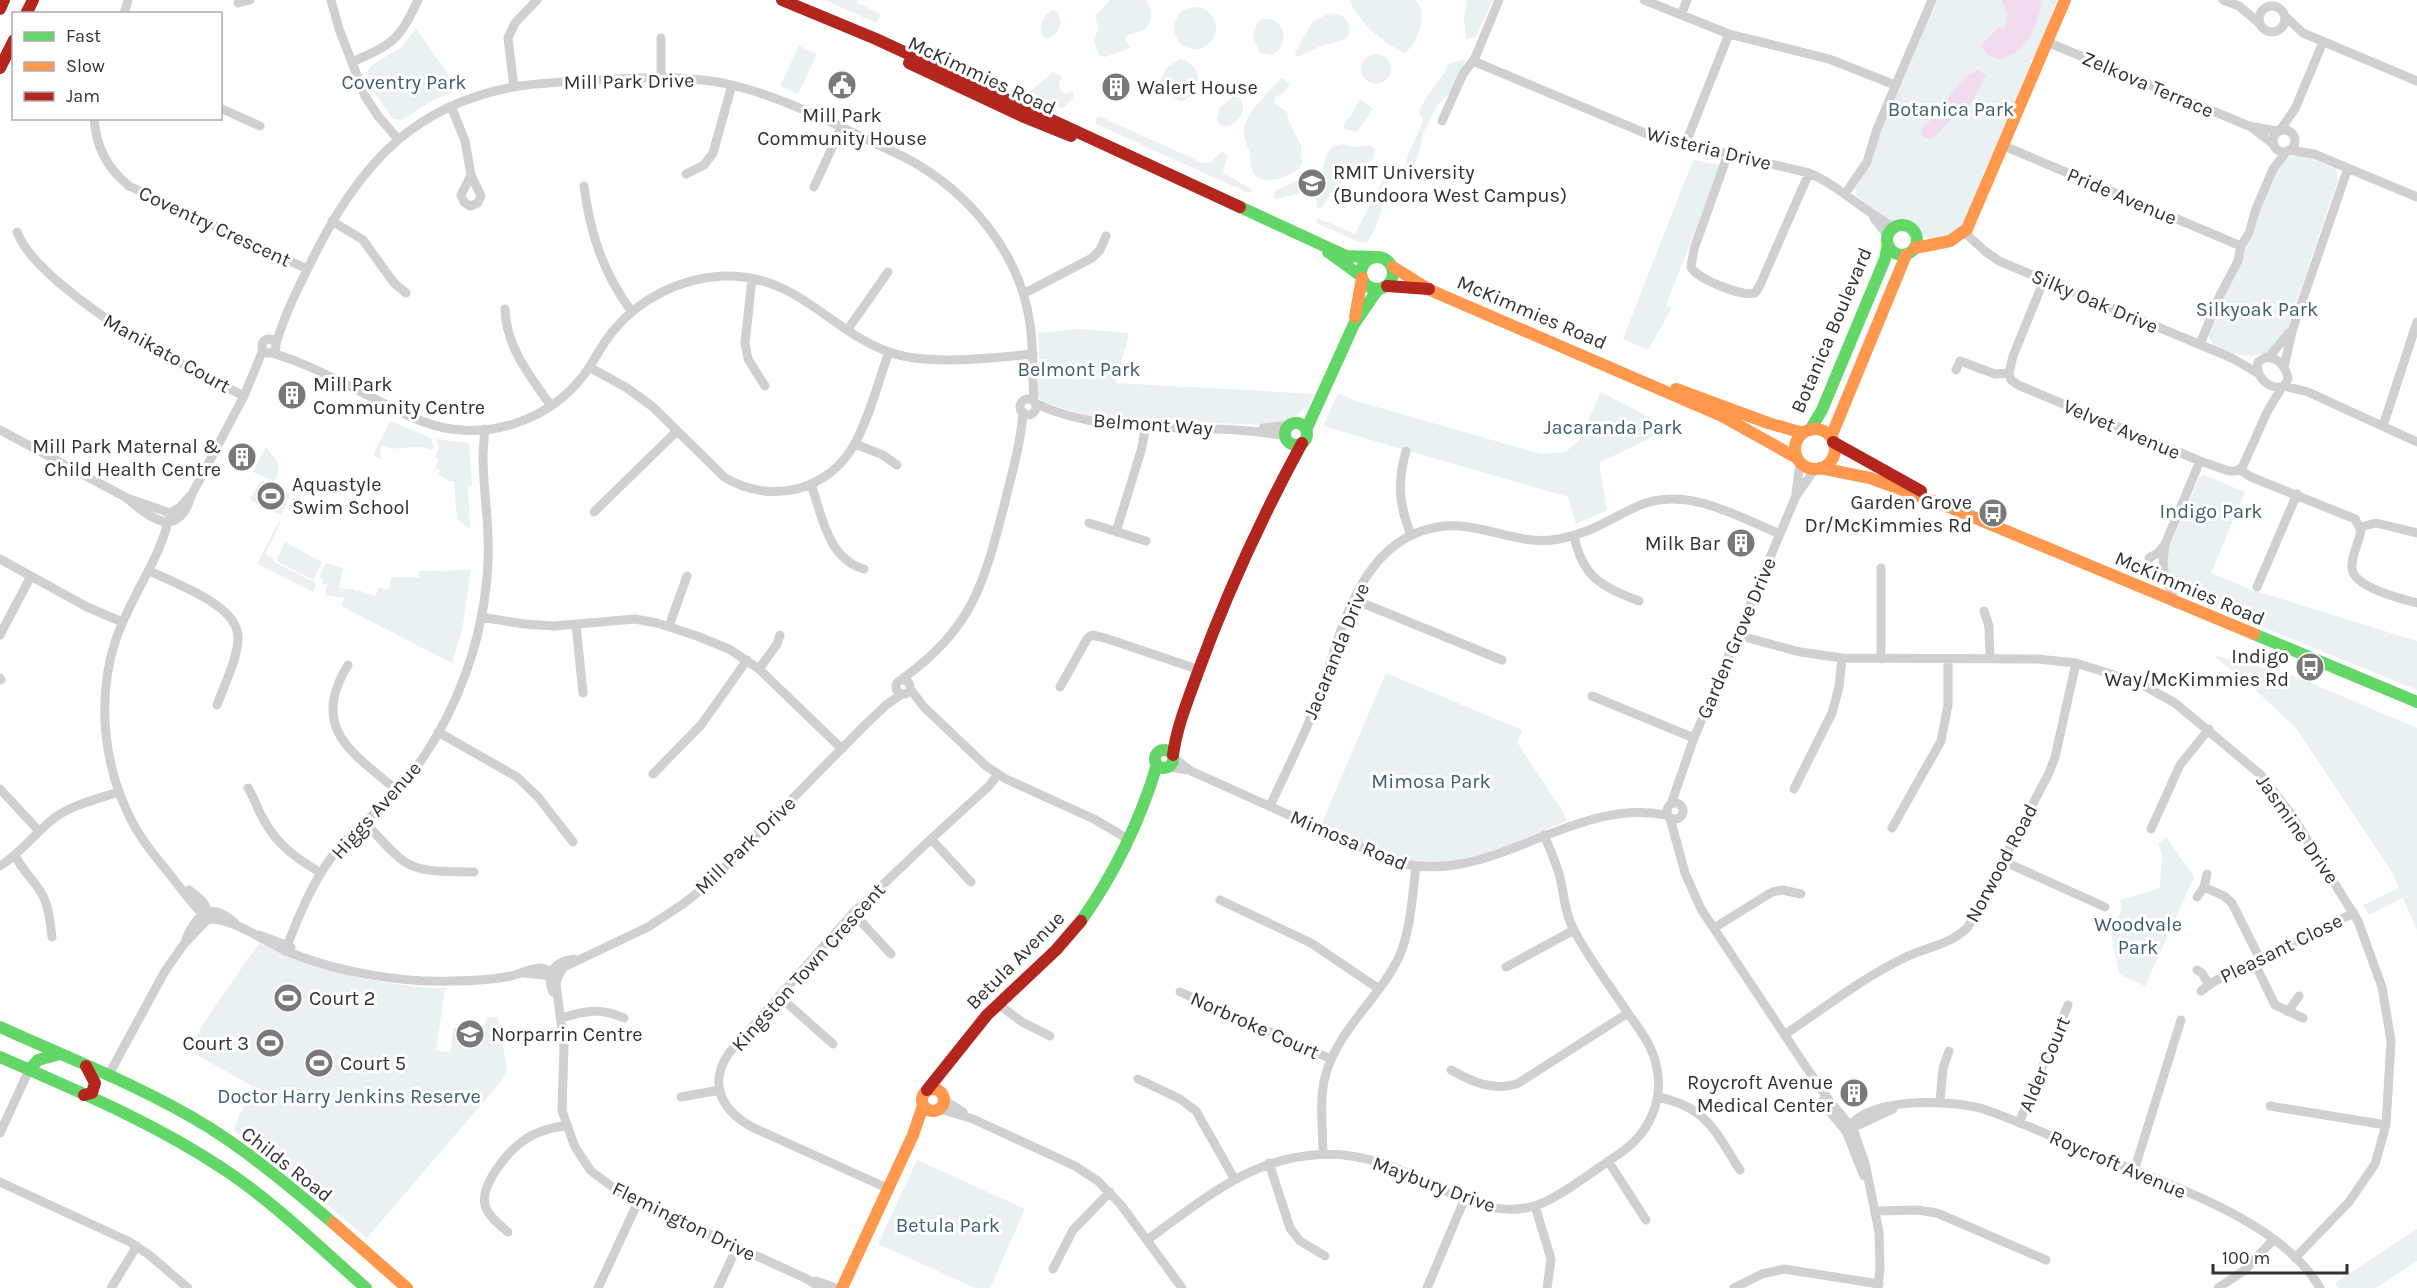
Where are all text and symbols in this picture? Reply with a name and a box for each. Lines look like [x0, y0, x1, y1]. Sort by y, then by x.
legend [12, 12, 222, 120]
text: Fast [66, 25, 101, 47]
street label: McKimmies Road [904, 31, 1059, 120]
street label: Zelkova Terrace [2079, 46, 2217, 123]
text: Slow [66, 55, 105, 77]
street label: Mill Park Drive [563, 69, 695, 94]
public building icon: Mill Park Community House [826, 69, 858, 101]
park label: Coventry Park [342, 71, 466, 94]
building icon: Walert House [1100, 71, 1132, 103]
place label: Walert House [1137, 76, 1258, 99]
text: Jam [66, 85, 100, 107]
park label: Botanica Park [1888, 98, 2014, 121]
place label: Mill Park Community House [757, 104, 927, 150]
street label: Wisteria Drive [1644, 122, 1774, 175]
place label: RMIT University (Bundoora West Campus) [1333, 161, 1567, 207]
street label: Pride Avenue [2063, 163, 2180, 230]
school or university icon: RMIT University (Bundoora West Campus) [1296, 167, 1328, 199]
street label: Coventry Crescent [135, 181, 295, 272]
street label: Botanica Boulevard [1786, 244, 1877, 416]
street label: Silky Oak Drive [2028, 264, 2162, 338]
street label: McKimmies Road [1454, 271, 1610, 354]
park label: Silkyoak Park [2196, 298, 2318, 321]
street label: Manikato Court [99, 309, 235, 398]
park label: Belmont Park [1018, 358, 1140, 381]
place label: Mill Park Community Centre [313, 373, 485, 419]
building icon: Mill Park Community Centre [276, 379, 308, 411]
street label: Velvet Avenue [2060, 394, 2184, 464]
street label: Belmont Way [1092, 409, 1214, 440]
park label: Jacaranda Park [1544, 416, 1682, 439]
place label: Mill Park Maternal & Child Health Centre [32, 435, 221, 481]
building icon: Mill Park Maternal & Child Health Centre [226, 441, 258, 473]
place label: Aquastyle Swim School [292, 473, 410, 519]
sports icon: Aquastyle Swim School [255, 480, 287, 512]
place label: Garden Grove Dr/McKimmies Rd [1805, 491, 1972, 537]
bus stop icon: Garden Grove Dr/McKimmies Rd [1977, 497, 2009, 529]
park label: Indigo Park [2159, 500, 2263, 523]
building icon: Milk Bar [1725, 527, 1757, 559]
place label: Milk Bar [1645, 532, 1721, 555]
street label: McKimmies Road [2112, 547, 2268, 630]
street label: Garden Grove Drive [1692, 554, 1781, 722]
street label: Jacaranda Drive [1299, 580, 1374, 723]
place label: Indigo Way/McKimmies Rd [2104, 645, 2289, 691]
bus stop icon: Indigo Way/McKimmies Rd [2294, 651, 2326, 683]
street label: Higgs Avenue [327, 757, 426, 864]
park label: Mimosa Park [1371, 770, 1491, 793]
street label: Jasmine Drive [2251, 770, 2344, 888]
street label: Mill Park Drive [690, 792, 800, 899]
street label: Norwood Road [1961, 800, 2042, 926]
street label: Mimosa Road [1287, 805, 1411, 875]
street label: Kingston Town Crescent [727, 878, 890, 1056]
street label: Betula Avenue [961, 906, 1069, 1014]
street label: Pleasant Close [2216, 909, 2346, 988]
park label: Woodvale Park [2094, 913, 2182, 959]
sports icon: Court 2 [272, 982, 304, 1014]
place label: Court 2 [309, 987, 375, 1010]
street label: Norbroke Court [1187, 987, 1323, 1064]
street label: Alder Court [2014, 1013, 2075, 1115]
school or university icon: Norparrin Centre [454, 1018, 486, 1050]
place label: Norparrin Centre [491, 1023, 642, 1046]
sports icon: Court 3 [254, 1027, 286, 1059]
place label: Court 3 [182, 1032, 249, 1055]
sports icon: Court 5 [303, 1047, 335, 1079]
place label: Court 5 [340, 1052, 406, 1075]
place label: Roycroft Avenue Medical Center [1687, 1071, 1834, 1117]
building icon: Roycroft Avenue Medical Center [1838, 1077, 1870, 1109]
park label: Doctor Harry Jenkins Reserve [217, 1085, 481, 1108]
street label: Childs Road [237, 1122, 337, 1207]
street label: Roycroft Avenue [2046, 1125, 2189, 1204]
street label: Maybury Drive [1369, 1152, 1498, 1217]
street label: Flemington Drive [608, 1177, 759, 1266]
park label: Betula Park [896, 1214, 1000, 1237]
scale bar [2213, 1237, 2346, 1275]
text: 100 m [2222, 1247, 2270, 1269]

